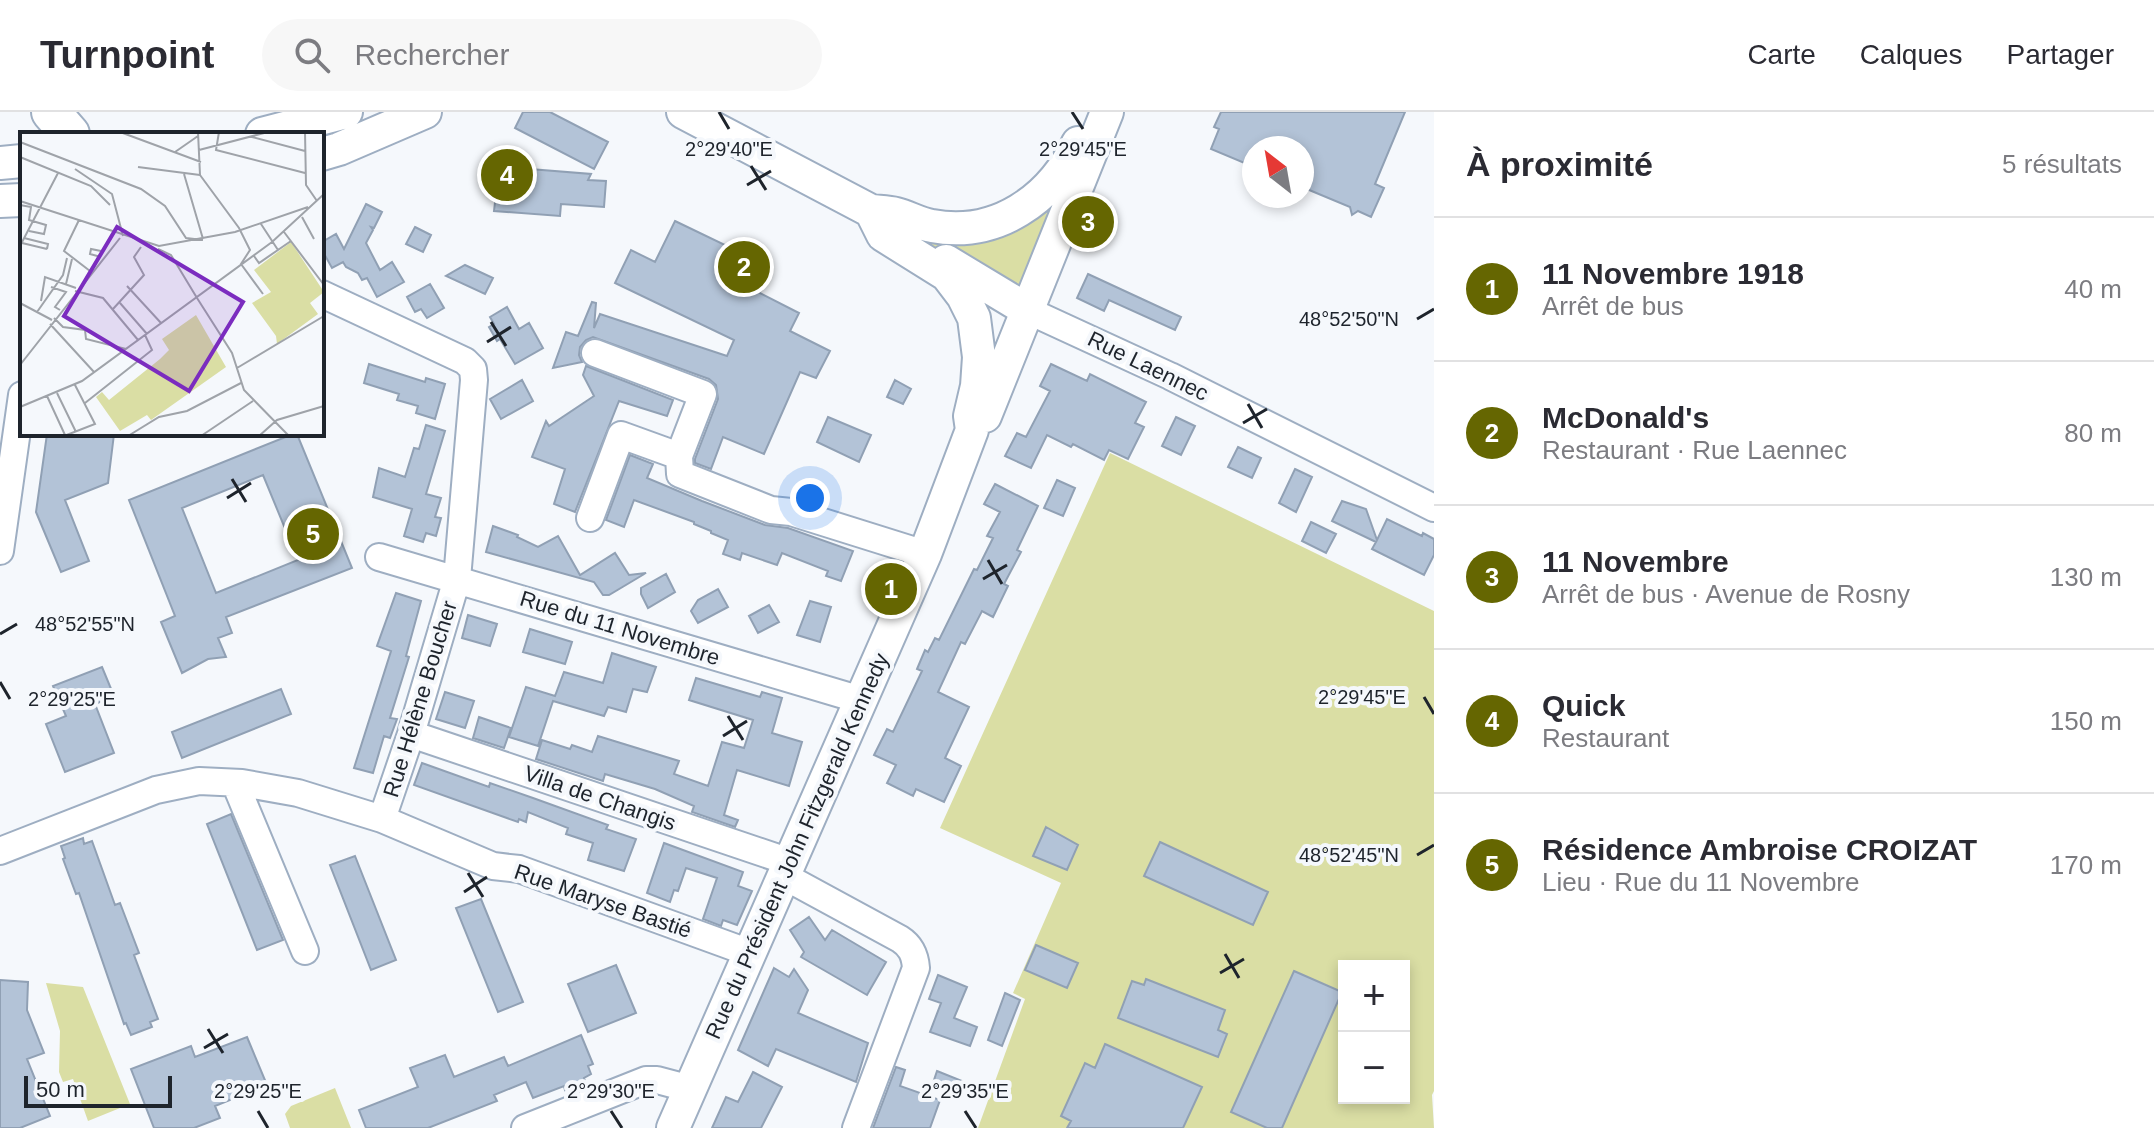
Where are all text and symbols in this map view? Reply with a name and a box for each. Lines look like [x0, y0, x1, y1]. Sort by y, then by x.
search box [262, 19, 822, 91]
icon: search [290, 33, 334, 77]
text: Turnpoint [40, 34, 214, 76]
text: Rechercher [354, 38, 510, 71]
text: Carte [1747, 39, 1816, 70]
text: Calques [1860, 39, 1963, 70]
text: Partager [2007, 39, 2114, 70]
inset map [20, 132, 324, 436]
north arrow [1242, 136, 1314, 208]
text: 2°29'40"E [685, 138, 773, 160]
text: 2°29'45"E [1039, 138, 1127, 160]
pin: 4 [481, 145, 533, 205]
text: À proximité [1466, 145, 1653, 183]
text: 5 résultats [2002, 149, 2122, 179]
pin: 3 [1062, 192, 1114, 252]
pin: 2 [718, 237, 770, 297]
text: 11 Novembre 1918 [1542, 257, 1804, 290]
text: 1 [1485, 274, 1499, 304]
text: 40 m [2064, 274, 2122, 304]
text: Arrêt de bus [1542, 291, 1684, 321]
text: 48°52'50"N [1299, 308, 1399, 330]
street label: Rue Laennec [1084, 326, 1212, 406]
text: McDonald's [1542, 401, 1709, 434]
text: 2 [1485, 418, 1499, 448]
text: 80 m [2064, 418, 2122, 448]
text: Restaurant · Rue Laennec [1542, 435, 1847, 465]
your location [790, 478, 830, 518]
pin: 5 [287, 504, 339, 564]
text: 11 Novembre [1542, 545, 1729, 578]
pin: 1 [865, 559, 917, 619]
text: 3 [1485, 562, 1499, 592]
text: 130 m [2050, 562, 2122, 592]
text: Arrêt de bus · Avenue de Rosny [1542, 579, 1910, 609]
street label: Rue du 11 Novembre [517, 586, 723, 670]
street label: Rue Hélène Boucher [378, 598, 462, 800]
text: 48°52'55"N [35, 613, 135, 635]
street label: Rue du Président John Fitzgerald Kennedy [700, 649, 894, 1043]
text: 2°29'45"E [1318, 686, 1406, 708]
text: 2°29'25"E [28, 688, 116, 710]
text: Quick [1542, 689, 1625, 722]
text: 4 [1485, 706, 1499, 736]
text: 150 m [2050, 706, 2122, 736]
text: Restaurant [1542, 723, 1669, 753]
street label: Villa de Changis [521, 760, 679, 836]
text: Résidence Ambroise CROIZAT [1542, 833, 1977, 866]
text: 48°52'45"N [1299, 844, 1399, 866]
text: 5 [1485, 850, 1499, 880]
text: 170 m [2050, 850, 2122, 880]
street label: Rue Maryse Bastié [511, 859, 695, 943]
text: Lieu · Rue du 11 Novembre [1542, 867, 1859, 897]
map controls [1338, 960, 1410, 1104]
button: + [1338, 960, 1410, 1032]
button: − [1338, 1032, 1410, 1104]
scale bar [24, 1072, 172, 1108]
text: 50 m [36, 1077, 85, 1102]
text: 2°29'25"E [214, 1080, 302, 1102]
text: 2°29'30"E [567, 1080, 655, 1102]
text: 2°29'35"E [921, 1080, 1009, 1102]

